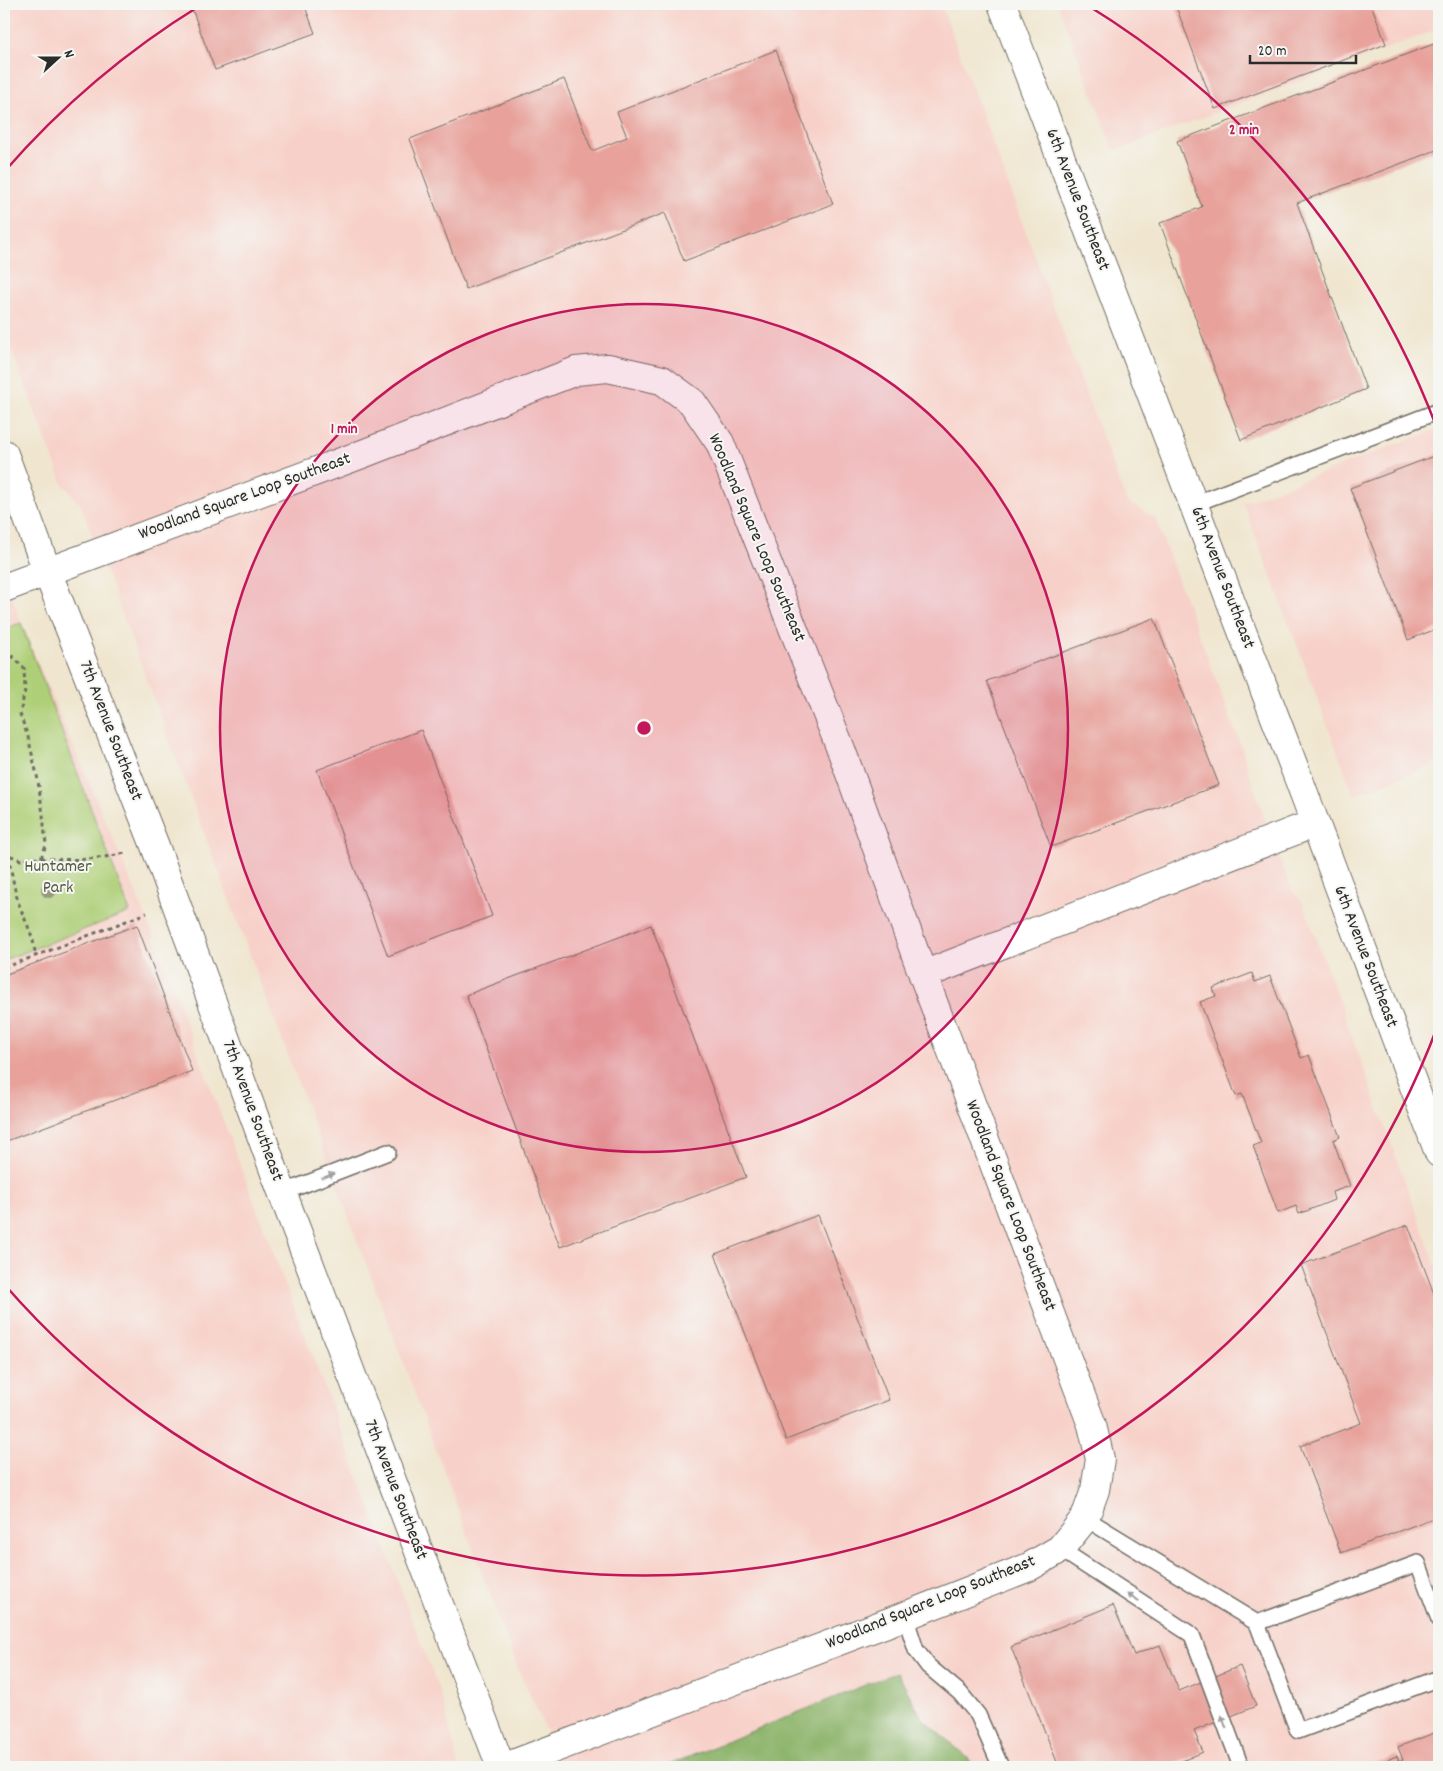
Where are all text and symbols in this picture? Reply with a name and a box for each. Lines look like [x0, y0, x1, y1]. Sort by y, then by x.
north arrow [32, 32, 82, 82]
scale bar [1250, 32, 1357, 64]
text: 20 m [1258, 41, 1286, 63]
text: N [58, 47, 79, 61]
text: 2 min [1229, 120, 1259, 142]
street label: 6th Avenue Southeast [1038, 125, 1116, 275]
text: 1 min [331, 419, 357, 441]
street label: Woodland Square Loop Southeast [701, 430, 811, 646]
street label: Woodland Square Loop Southeast [135, 447, 355, 547]
street label: 6th Avenue Southeast [1183, 503, 1261, 653]
street label: 7th Avenue Southeast [72, 657, 148, 805]
centre of rings [635, 719, 653, 737]
park label: Huntamer Park [24, 855, 92, 901]
street label: 6th Avenue Southeast [1326, 882, 1404, 1032]
street label: 7th Avenue Southeast [215, 1037, 289, 1185]
street label: Woodland Square Loop Southeast [958, 1097, 1062, 1315]
one-way arrow [321, 1172, 336, 1180]
street label: 7th Avenue Southeast [357, 1416, 433, 1564]
street label: Woodland Square Loop Southeast [822, 1549, 1040, 1657]
one-way arrow [1126, 1592, 1139, 1602]
one-way arrow [1220, 1714, 1227, 1729]

